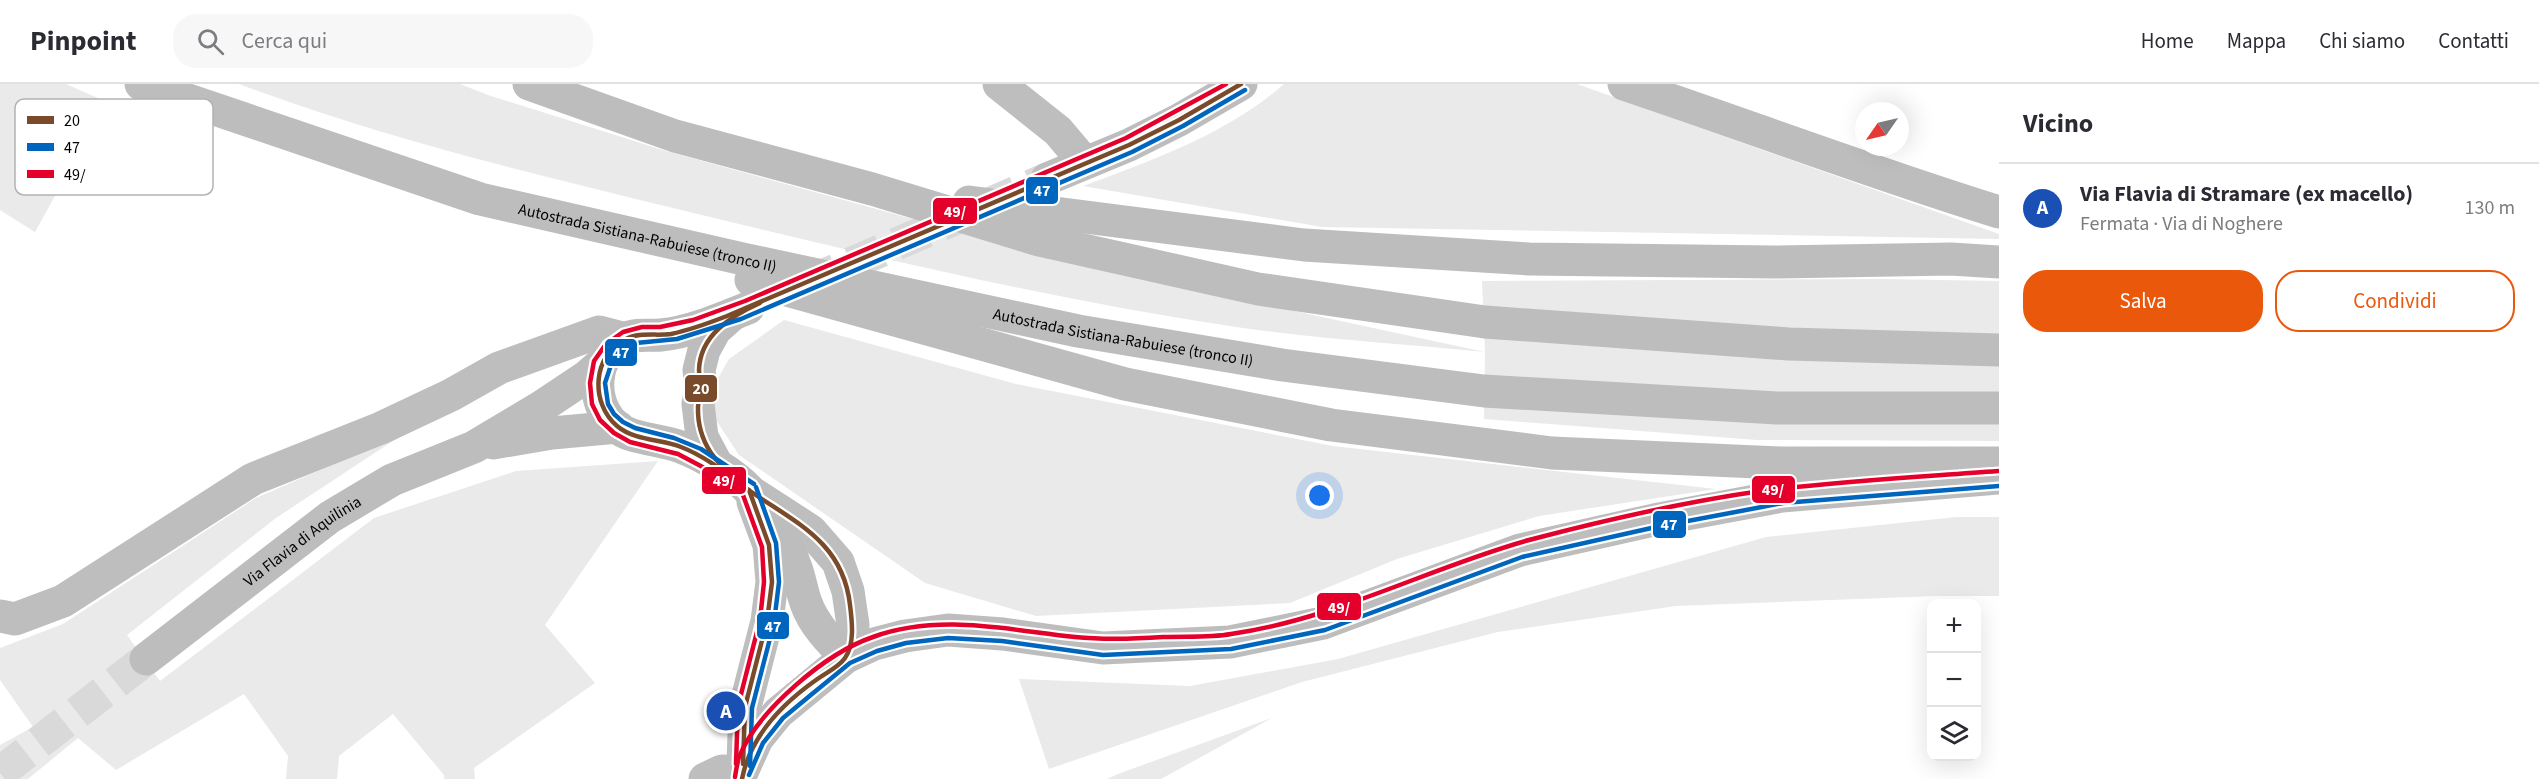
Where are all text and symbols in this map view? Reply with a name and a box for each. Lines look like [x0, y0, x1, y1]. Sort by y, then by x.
search box [173, 14, 593, 68]
text: Pinpoint [30, 21, 137, 61]
icon: search [194, 25, 227, 58]
text: Cerca qui [242, 25, 327, 57]
text: Home [2141, 26, 2194, 56]
text: Mappa [2227, 26, 2286, 56]
text: Chi siamo [2319, 26, 2405, 56]
text: Contatti [2438, 26, 2509, 56]
legend [15, 99, 213, 195]
north arrow [1855, 102, 1909, 156]
text: Vicino [2023, 105, 2093, 142]
text: 20 [64, 110, 80, 132]
text: 47 [64, 137, 80, 159]
text: 49/ [64, 164, 86, 186]
line badge: 47 [1025, 176, 1059, 205]
text: Via Flavia di Stramare (ex macello) [2080, 178, 2413, 210]
text: 47 [1034, 180, 1050, 202]
text: A [2037, 194, 2048, 222]
text: 130 m [2465, 194, 2515, 222]
line badge: 49/ [932, 197, 978, 225]
street label: Autostrada Sistiana-Rabuiese (tronco II) [516, 198, 779, 278]
text: 49/ [944, 201, 966, 223]
text: Fermata · Via di Noghere [2080, 210, 2283, 238]
button: Salva [2023, 270, 2263, 332]
button: Condividi [2275, 270, 2515, 332]
street label: Autostrada Sistiana-Rabuiese (tronco II) [991, 303, 1255, 372]
line badge: 47 [604, 338, 638, 367]
text: 47 [613, 342, 629, 364]
line badge: 20 [684, 374, 718, 403]
text: 20 [693, 378, 709, 400]
line badge: 49/ [701, 466, 747, 495]
text: 49/ [713, 470, 735, 492]
line badge: 49/ [1751, 475, 1796, 504]
text: 49/ [1762, 479, 1784, 501]
your location [1305, 481, 1334, 510]
street label: Via Flavia di Aquilinia [239, 491, 366, 592]
line badge: 47 [1652, 510, 1687, 539]
text: 47 [1661, 514, 1677, 536]
line badge: 49/ [1316, 592, 1362, 621]
text: 49/ [1328, 597, 1350, 619]
map controls [1927, 599, 1981, 761]
button: + [1927, 599, 1981, 653]
line badge: 47 [756, 611, 790, 640]
text: 47 [765, 616, 781, 638]
button: − [1927, 653, 1981, 707]
pin: A [706, 688, 746, 734]
button: layers [1927, 707, 1981, 761]

